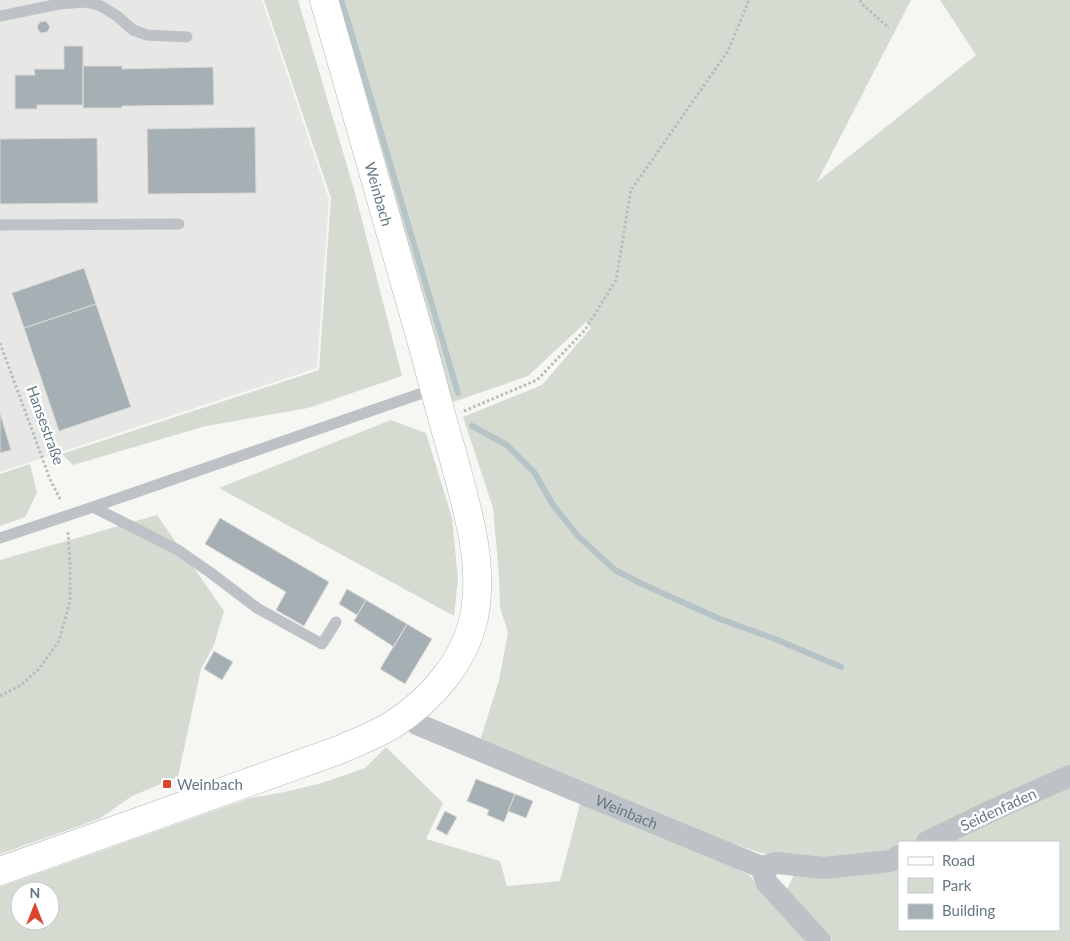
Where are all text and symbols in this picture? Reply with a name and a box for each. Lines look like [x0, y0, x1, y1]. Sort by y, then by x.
street label: Weinbach [361, 160, 397, 228]
street label: Hansestraße [23, 383, 69, 467]
place label: Weinbach [177, 775, 243, 793]
marker: Weinbach [161, 778, 173, 790]
street label: Seidenfaden [957, 784, 1039, 834]
street label: Weinbach [593, 791, 661, 833]
legend [898, 841, 1060, 931]
text: Road [942, 851, 975, 869]
text: Park [942, 876, 972, 894]
north arrow [10, 881, 60, 931]
text: N [30, 884, 40, 901]
text: Building [942, 901, 995, 919]

